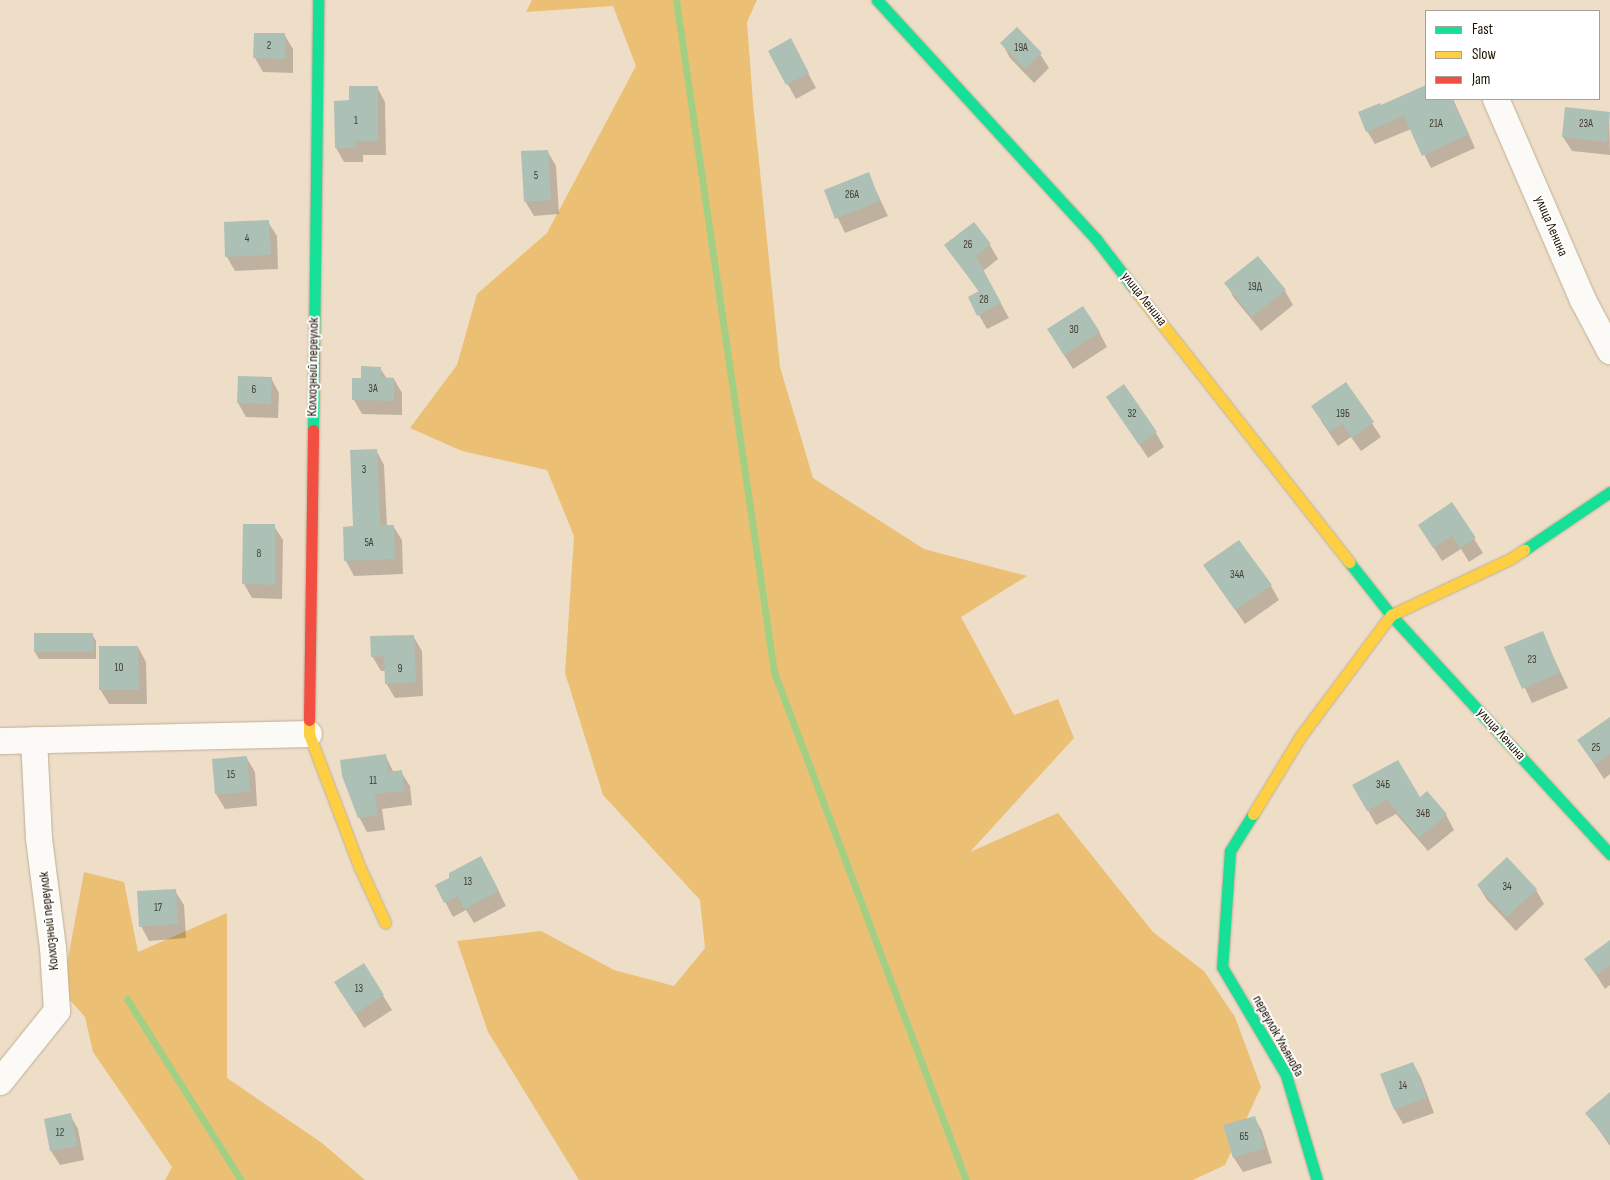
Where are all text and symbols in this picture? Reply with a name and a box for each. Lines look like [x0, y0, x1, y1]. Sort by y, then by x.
legend [1425, 10, 1600, 100]
text: Fast [1472, 20, 1493, 39]
house number: 2 [267, 39, 271, 53]
house number: 19А [1014, 41, 1028, 55]
text: Slow [1472, 45, 1496, 64]
text: Jam [1472, 70, 1490, 89]
house number: 1 [354, 114, 358, 128]
house number: 21А [1429, 117, 1443, 131]
house number: 23А [1579, 117, 1593, 131]
house number: 5 [534, 169, 538, 183]
house number: 26А [845, 188, 859, 202]
street label: улица Ленина [1531, 193, 1571, 259]
house number: 4 [245, 232, 249, 246]
house number: 26 [963, 238, 973, 252]
street label: улица Ленина [1118, 269, 1170, 329]
house number: 19Д [1248, 280, 1262, 294]
house number: 28 [979, 293, 989, 307]
street label: Колхозный переулок [304, 317, 322, 417]
house number: 30 [1069, 323, 1079, 337]
house number: 3А [368, 382, 378, 396]
house number: 6 [252, 383, 256, 397]
house number: 32 [1127, 407, 1137, 421]
house number: 19Б [1336, 407, 1350, 421]
house number: 3 [362, 463, 366, 477]
house number: 5А [364, 536, 374, 550]
house number: 8 [257, 547, 261, 561]
house number: 34А [1230, 568, 1244, 582]
house number: 23 [1527, 653, 1537, 667]
house number: 10 [115, 661, 123, 675]
house number: 9 [398, 662, 402, 676]
street label: улица Ленина [1473, 705, 1529, 763]
house number: 25 [1592, 741, 1600, 755]
house number: 15 [227, 768, 235, 782]
house number: 11 [369, 774, 377, 788]
house number: 34Б [1376, 778, 1390, 792]
house number: 34В [1416, 807, 1430, 821]
street label: Колхозный переулок [35, 871, 63, 971]
house number: 13 [464, 875, 472, 889]
house number: 34 [1502, 880, 1512, 894]
house number: 17 [154, 901, 162, 915]
house number: 13 [355, 982, 363, 996]
street label: переулок Ульянова [1249, 992, 1307, 1080]
house number: 14 [1399, 1079, 1407, 1093]
house number: 12 [56, 1126, 64, 1140]
house number: 65 [1239, 1130, 1249, 1144]

